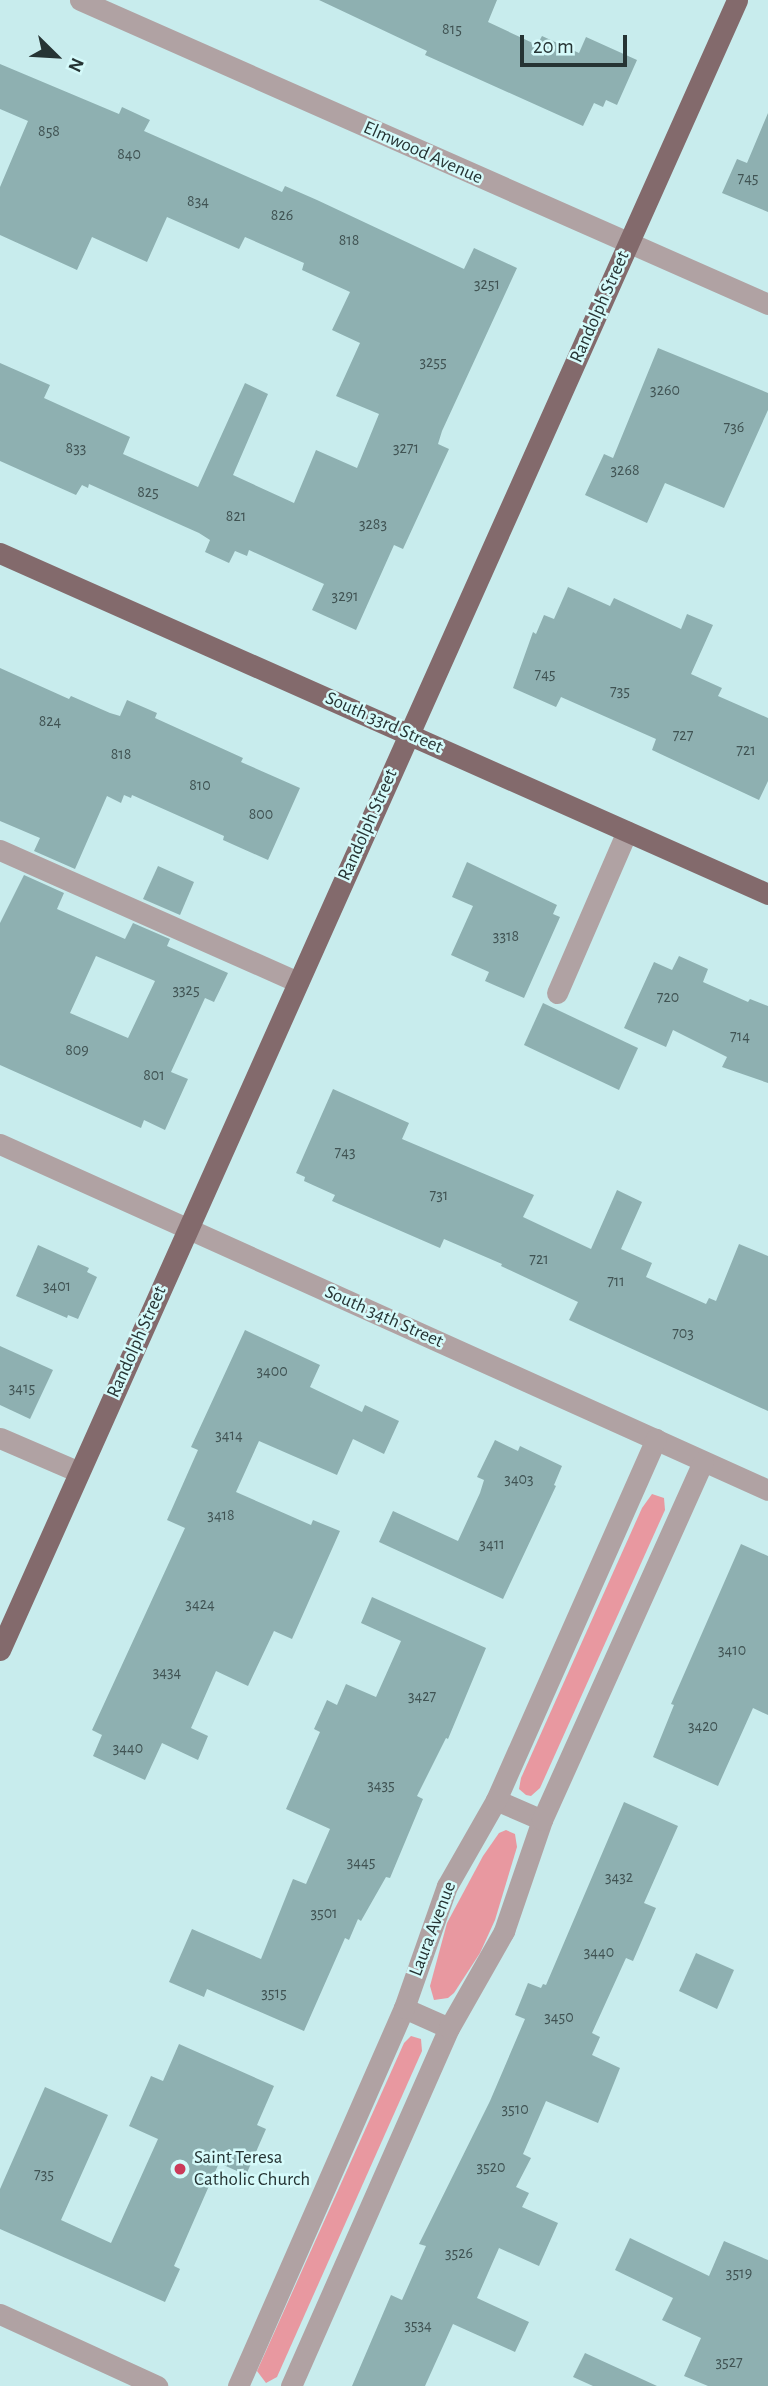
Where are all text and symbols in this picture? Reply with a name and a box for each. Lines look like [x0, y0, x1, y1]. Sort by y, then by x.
house number: 815 [442, 19, 462, 39]
north arrow [21, 21, 91, 91]
scale bar [523, 21, 630, 65]
text: 20 m [533, 36, 574, 57]
text: N [64, 55, 87, 75]
street label: Elmwood Avenue [360, 117, 486, 189]
house number: 858 [38, 121, 60, 141]
house number: 840 [117, 144, 141, 164]
house number: 745 [737, 168, 759, 188]
house number: 834 [187, 191, 209, 211]
house number: 826 [271, 205, 293, 225]
house number: 818 [339, 230, 359, 250]
street label: Randolph Street [565, 248, 635, 366]
house number: 3251 [474, 274, 500, 294]
house number: 3255 [419, 352, 447, 372]
house number: 3260 [650, 380, 680, 400]
house number: 736 [724, 417, 744, 437]
house number: 833 [66, 438, 86, 458]
house number: 3271 [393, 438, 419, 458]
house number: 3268 [611, 460, 639, 480]
house number: 825 [137, 482, 159, 502]
house number: 821 [226, 506, 246, 526]
house number: 3283 [359, 514, 387, 534]
house number: 3291 [332, 586, 358, 606]
house number: 745 [534, 664, 556, 684]
house number: 735 [610, 681, 630, 701]
street label: South 33rd Street [322, 687, 446, 759]
house number: 824 [39, 711, 61, 731]
house number: 727 [673, 725, 693, 745]
house number: 721 [736, 740, 756, 760]
house number: 818 [111, 744, 131, 764]
street label: Randolph Street [333, 766, 403, 884]
house number: 810 [189, 775, 211, 795]
house number: 800 [249, 804, 273, 824]
house number: 3318 [493, 926, 519, 946]
house number: 3325 [172, 980, 200, 1000]
house number: 720 [657, 987, 679, 1007]
house number: 714 [730, 1026, 750, 1046]
house number: 809 [65, 1040, 89, 1060]
house number: 801 [143, 1065, 165, 1085]
house number: 743 [335, 1142, 355, 1162]
house number: 731 [430, 1185, 448, 1205]
house number: 721 [529, 1249, 549, 1269]
house number: 711 [607, 1271, 625, 1291]
house number: 3401 [43, 1276, 71, 1296]
street label: South 34th Street [321, 1281, 447, 1353]
street label: Randolph Street [102, 1283, 172, 1401]
house number: 703 [672, 1323, 694, 1343]
house number: 3400 [256, 1361, 288, 1381]
house number: 3415 [9, 1378, 35, 1398]
house number: 3414 [215, 1425, 243, 1445]
house number: 3403 [504, 1469, 534, 1489]
house number: 3418 [207, 1505, 235, 1525]
house number: 3411 [479, 1534, 505, 1554]
house number: 3424 [185, 1594, 215, 1614]
house number: 3410 [718, 1640, 746, 1660]
house number: 3434 [153, 1662, 181, 1682]
house number: 3427 [408, 1686, 436, 1706]
house number: 3420 [688, 1716, 718, 1736]
house number: 3440 [113, 1738, 143, 1758]
house number: 3435 [367, 1775, 395, 1795]
house number: 3445 [347, 1852, 375, 1872]
house number: 3432 [605, 1867, 633, 1887]
street label: Laura Avenue [405, 1879, 461, 1979]
house number: 3501 [310, 1903, 338, 1923]
house number: 3440 [584, 1942, 614, 1962]
house number: 3515 [261, 1983, 287, 2003]
house number: 3450 [544, 2007, 574, 2027]
house number: 3510 [501, 2099, 529, 2119]
place label: Saint Teresa Catholic Church [194, 2147, 310, 2191]
house number: 3520 [476, 2157, 506, 2177]
marker: Saint Teresa Catholic Church [172, 2161, 188, 2177]
house number: 735 [34, 2164, 54, 2184]
house number: 3526 [445, 2243, 473, 2263]
house number: 3519 [726, 2263, 752, 2283]
house number: 3534 [404, 2315, 432, 2335]
house number: 3527 [715, 2352, 743, 2372]

